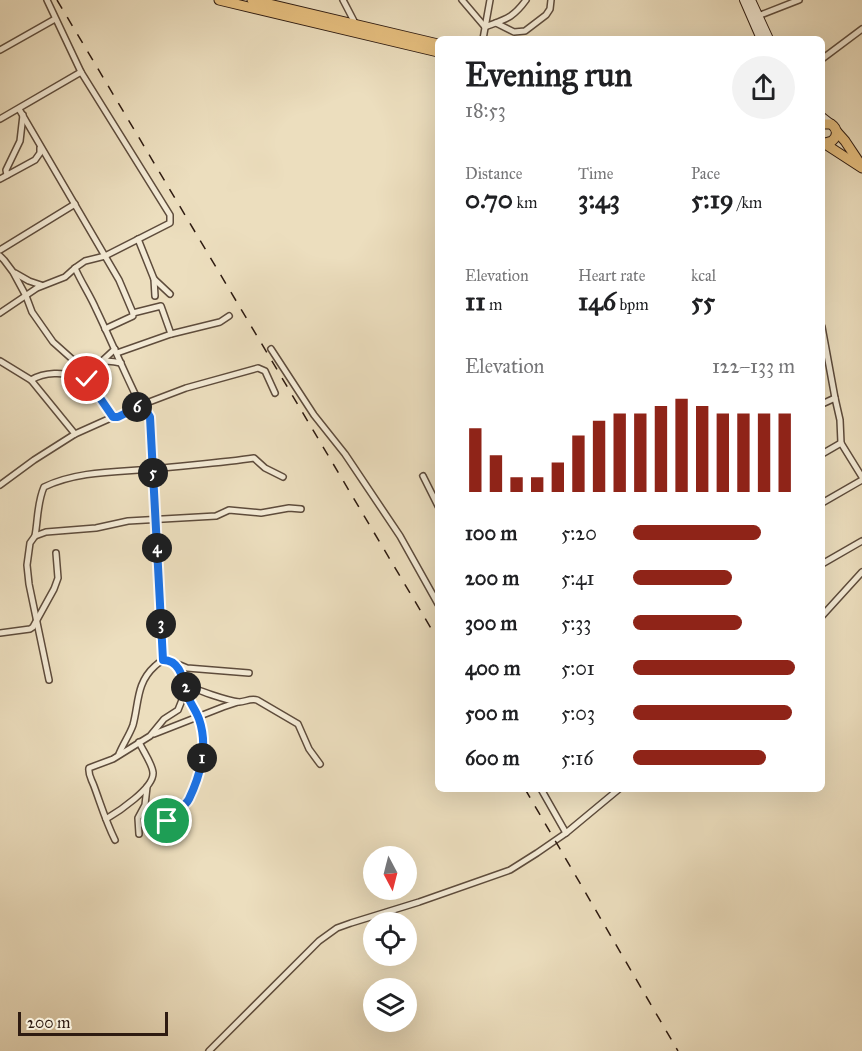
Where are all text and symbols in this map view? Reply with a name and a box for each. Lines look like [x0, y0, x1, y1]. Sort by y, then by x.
text: Evening run [465, 55, 632, 95]
button: share [732, 56, 795, 119]
text: 18:53 [465, 98, 506, 122]
text: Distance [465, 164, 522, 183]
text: Time [578, 164, 613, 183]
text: Pace [691, 164, 720, 183]
text: 0.70 [465, 183, 513, 215]
text: 3:43 [578, 183, 620, 215]
text: 5:19 [691, 183, 734, 215]
text: km [513, 193, 537, 212]
text: /km [734, 193, 762, 212]
text: Elevation [465, 266, 529, 285]
text: Heart rate [578, 266, 645, 285]
text: kcal [691, 266, 716, 285]
text: 11 [465, 285, 486, 317]
text: 146 [578, 285, 616, 317]
text: 55 [691, 285, 715, 317]
text: m [486, 295, 502, 314]
text: bpm [616, 295, 649, 314]
pin [61, 353, 112, 404]
text: Elevation [465, 354, 544, 378]
text: 122–133 m [712, 354, 795, 378]
icon: check [70, 362, 103, 395]
pin: 6 [122, 392, 152, 422]
text: 6 [133, 397, 141, 416]
pin: 5 [138, 458, 168, 488]
text: 5 [149, 463, 157, 482]
text: 100 m [465, 521, 517, 545]
text: 5:20 [561, 521, 597, 545]
pin: 4 [142, 533, 172, 563]
text: 4 [153, 538, 161, 557]
text: 200 m [465, 566, 519, 590]
text: 5:41 [561, 566, 594, 590]
pin: 3 [146, 609, 176, 639]
text: 300 m [465, 611, 517, 635]
text: 5:33 [561, 611, 591, 635]
text: 3 [158, 614, 164, 633]
text: 400 m [465, 656, 521, 680]
text: 5:01 [561, 656, 595, 680]
pin: 2 [171, 672, 201, 702]
text: 2 [182, 677, 190, 696]
text: 500 m [465, 701, 519, 725]
text: 5:03 [561, 701, 595, 725]
pin: 1 [187, 743, 217, 773]
text: 600 m [465, 746, 520, 770]
text: 5:16 [561, 746, 593, 770]
text: 1 [199, 748, 205, 767]
pin [141, 795, 192, 846]
icon: arrive [150, 804, 183, 837]
north arrow [363, 846, 417, 900]
map controls [363, 846, 417, 1032]
button: locate [363, 912, 417, 966]
button: layers [363, 978, 417, 1032]
scale bar [18, 1009, 168, 1036]
text: 200 m [27, 1013, 70, 1032]

